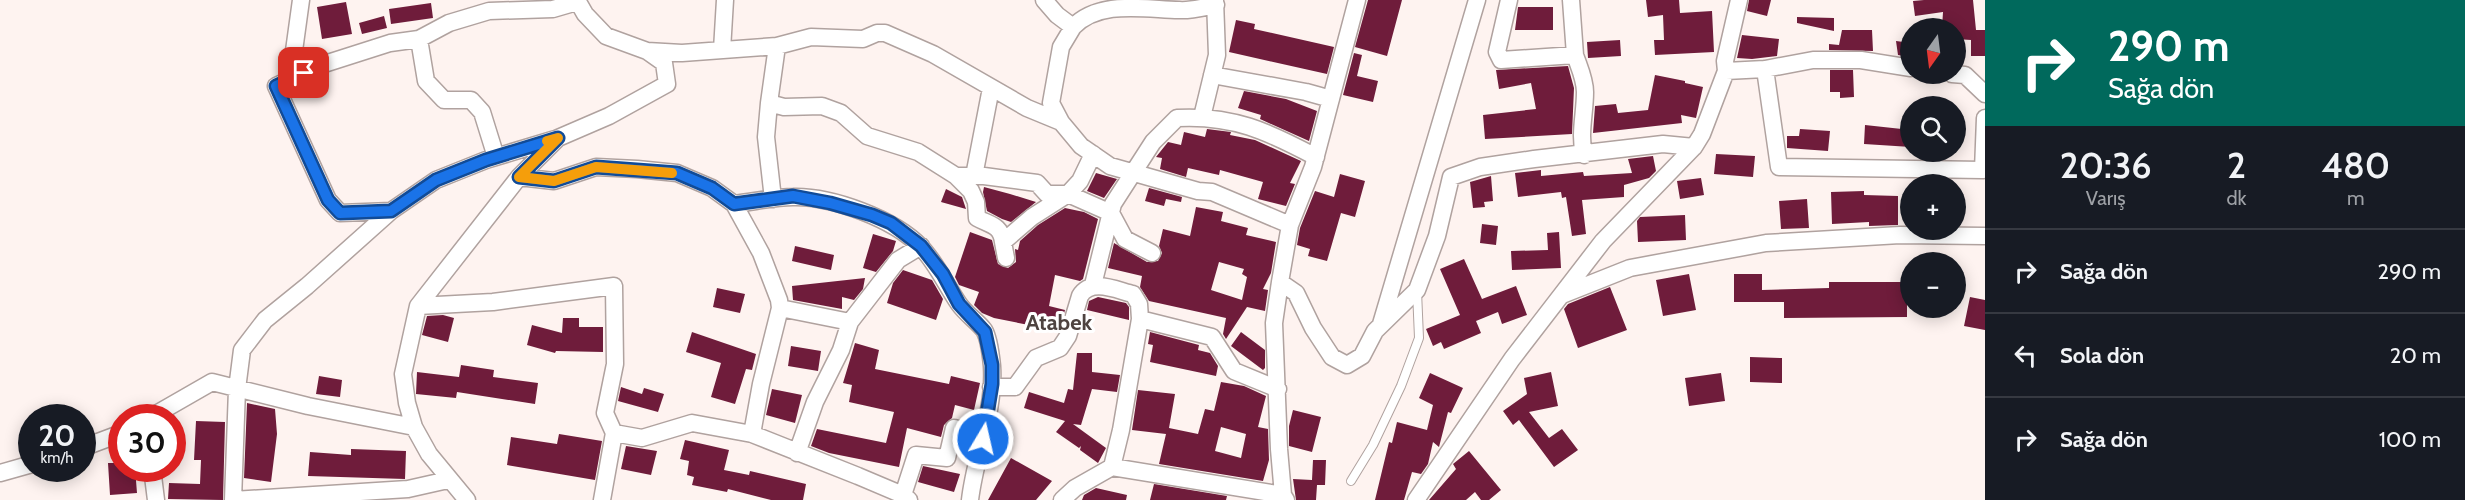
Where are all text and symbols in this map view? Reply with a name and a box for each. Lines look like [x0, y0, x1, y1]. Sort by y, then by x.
north arrow [1900, 18, 1966, 84]
map controls [1900, 18, 1966, 318]
text: 290 m [2108, 20, 2229, 72]
icon: right [2009, 24, 2087, 102]
pin [278, 47, 329, 98]
icon: arrive [287, 56, 320, 89]
text: Sağa dön [2108, 72, 2214, 105]
button: search [1900, 96, 1966, 162]
text: 20:36 [2060, 143, 2152, 187]
text: 2 [2227, 143, 2246, 187]
text: 480 [2321, 143, 2390, 187]
button: + [1900, 174, 1966, 240]
text: Varış [2086, 186, 2126, 210]
text: dk [2226, 186, 2246, 210]
text: m [2347, 186, 2364, 210]
button: − [1900, 252, 1966, 318]
icon: right [2009, 255, 2042, 288]
text: Sağa dön [2060, 258, 2148, 285]
text: 290 m [2377, 258, 2441, 285]
district label: Atabek [1026, 309, 1092, 336]
icon: left [2009, 339, 2042, 372]
text: Sola dön [2060, 342, 2144, 369]
text: 20 m [2390, 342, 2441, 369]
speed limit sign: 30 [108, 404, 186, 482]
position arrow [951, 407, 1015, 471]
text: 20 [38, 417, 76, 454]
icon: right [2009, 423, 2042, 456]
text: Sağa dön [2060, 426, 2148, 453]
text: 100 m [2379, 426, 2441, 453]
text: km/h [41, 449, 73, 467]

